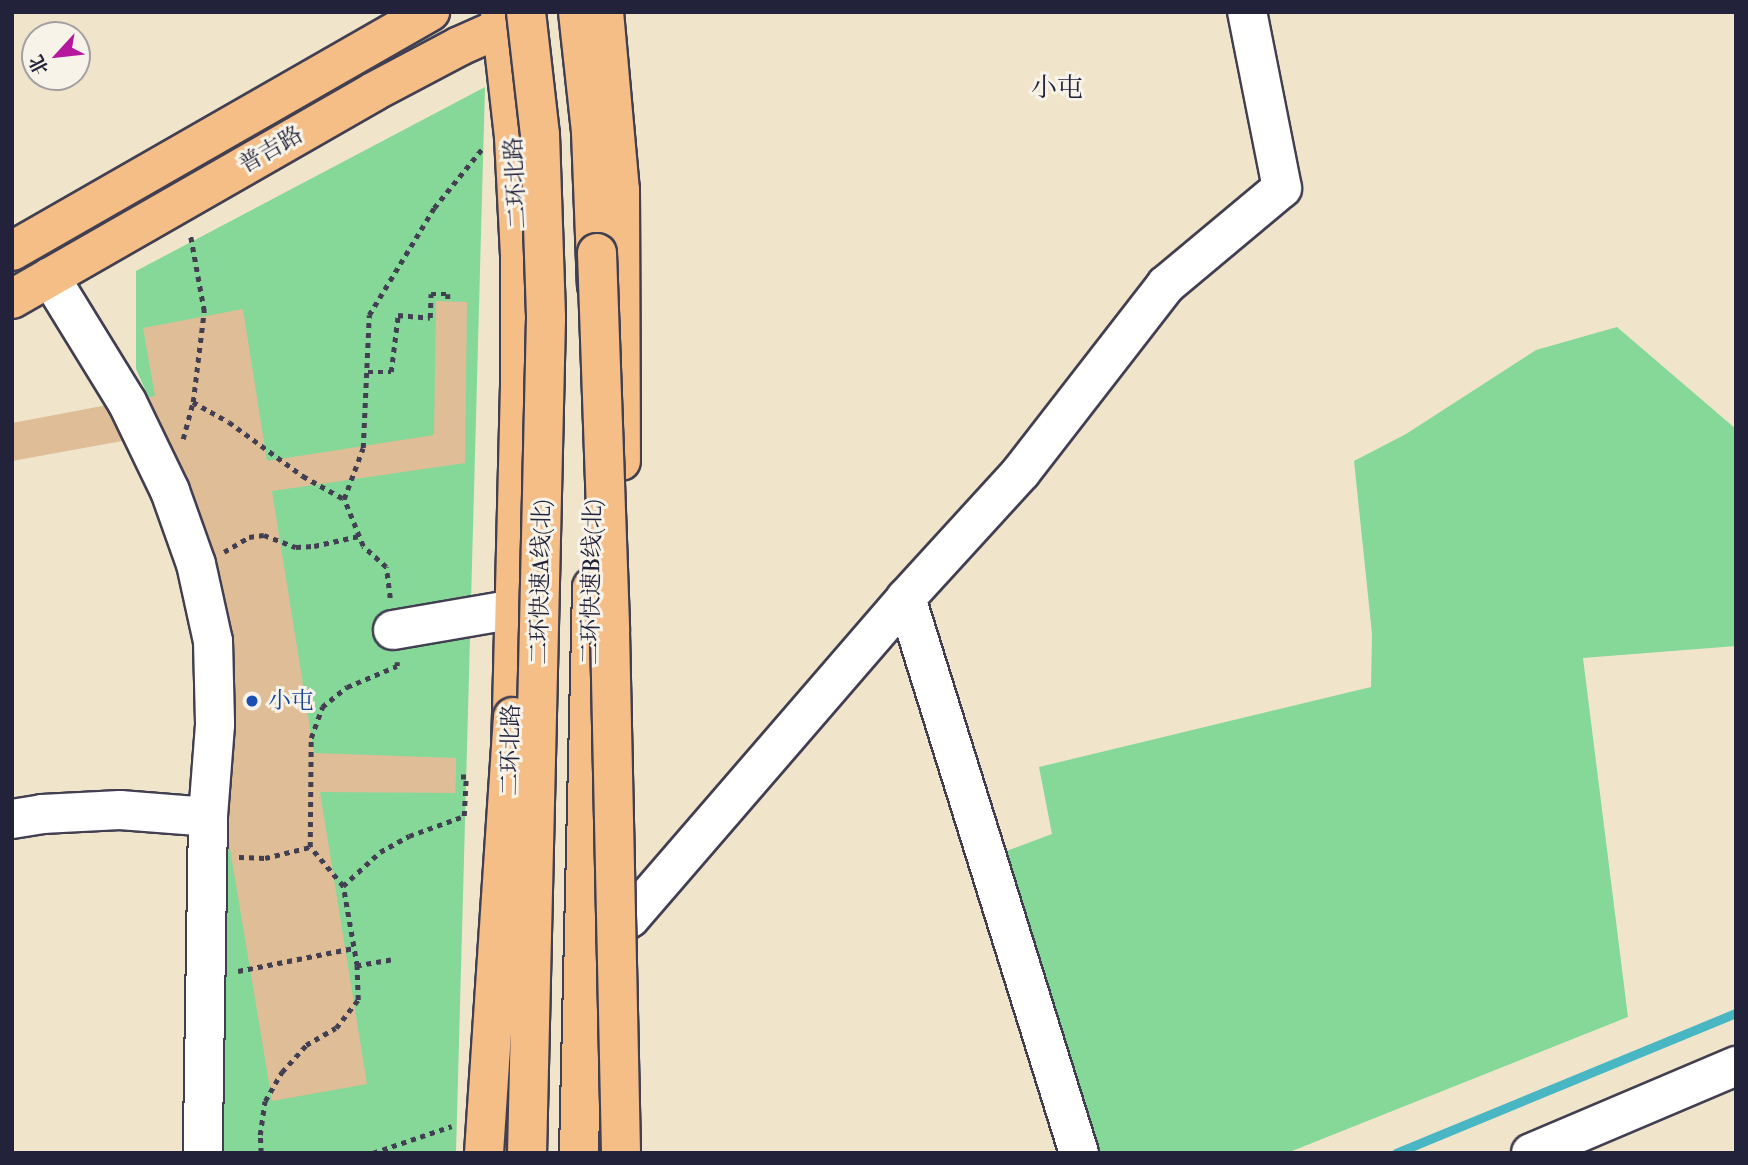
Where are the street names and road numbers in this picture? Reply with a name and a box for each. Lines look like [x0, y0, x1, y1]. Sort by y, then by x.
street label: 普吉路 [234, 121, 308, 179]
street label: 二环北路 [500, 136, 532, 230]
street label: 二环快速A线(北) [526, 499, 556, 665]
street label: 二环快速B线(北) [577, 499, 607, 665]
street label: 二环北路 [496, 704, 526, 796]

